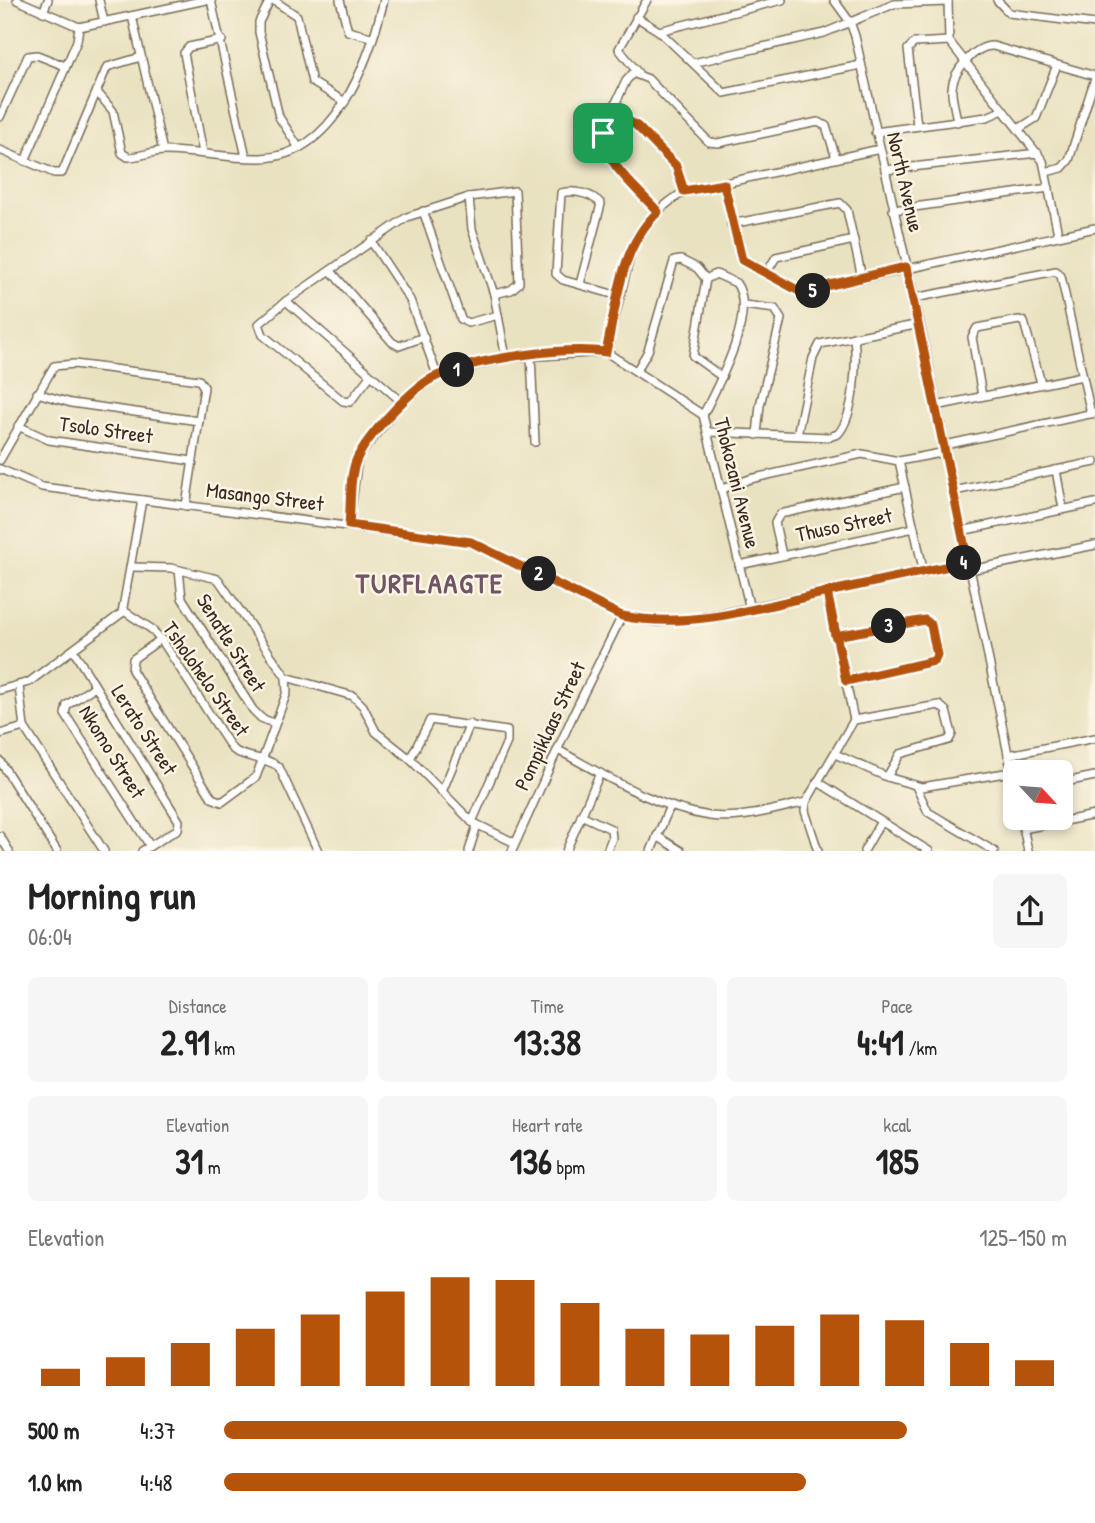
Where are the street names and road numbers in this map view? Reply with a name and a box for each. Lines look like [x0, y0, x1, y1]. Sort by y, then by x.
street label: North Avenue [880, 129, 931, 235]
street label: Tsolo Street [57, 409, 155, 451]
street label: Thokozani Avenue [707, 414, 768, 551]
street label: Masango Street [205, 475, 326, 518]
street label: Thuso Street [793, 500, 895, 549]
street label: Senatle Street [190, 588, 273, 698]
street label: Tsholohelo Street [156, 615, 257, 743]
street label: Pompiklaas Street [507, 656, 592, 795]
street label: Lerato Street [105, 679, 185, 781]
street label: Nkomo Street [72, 700, 153, 805]

